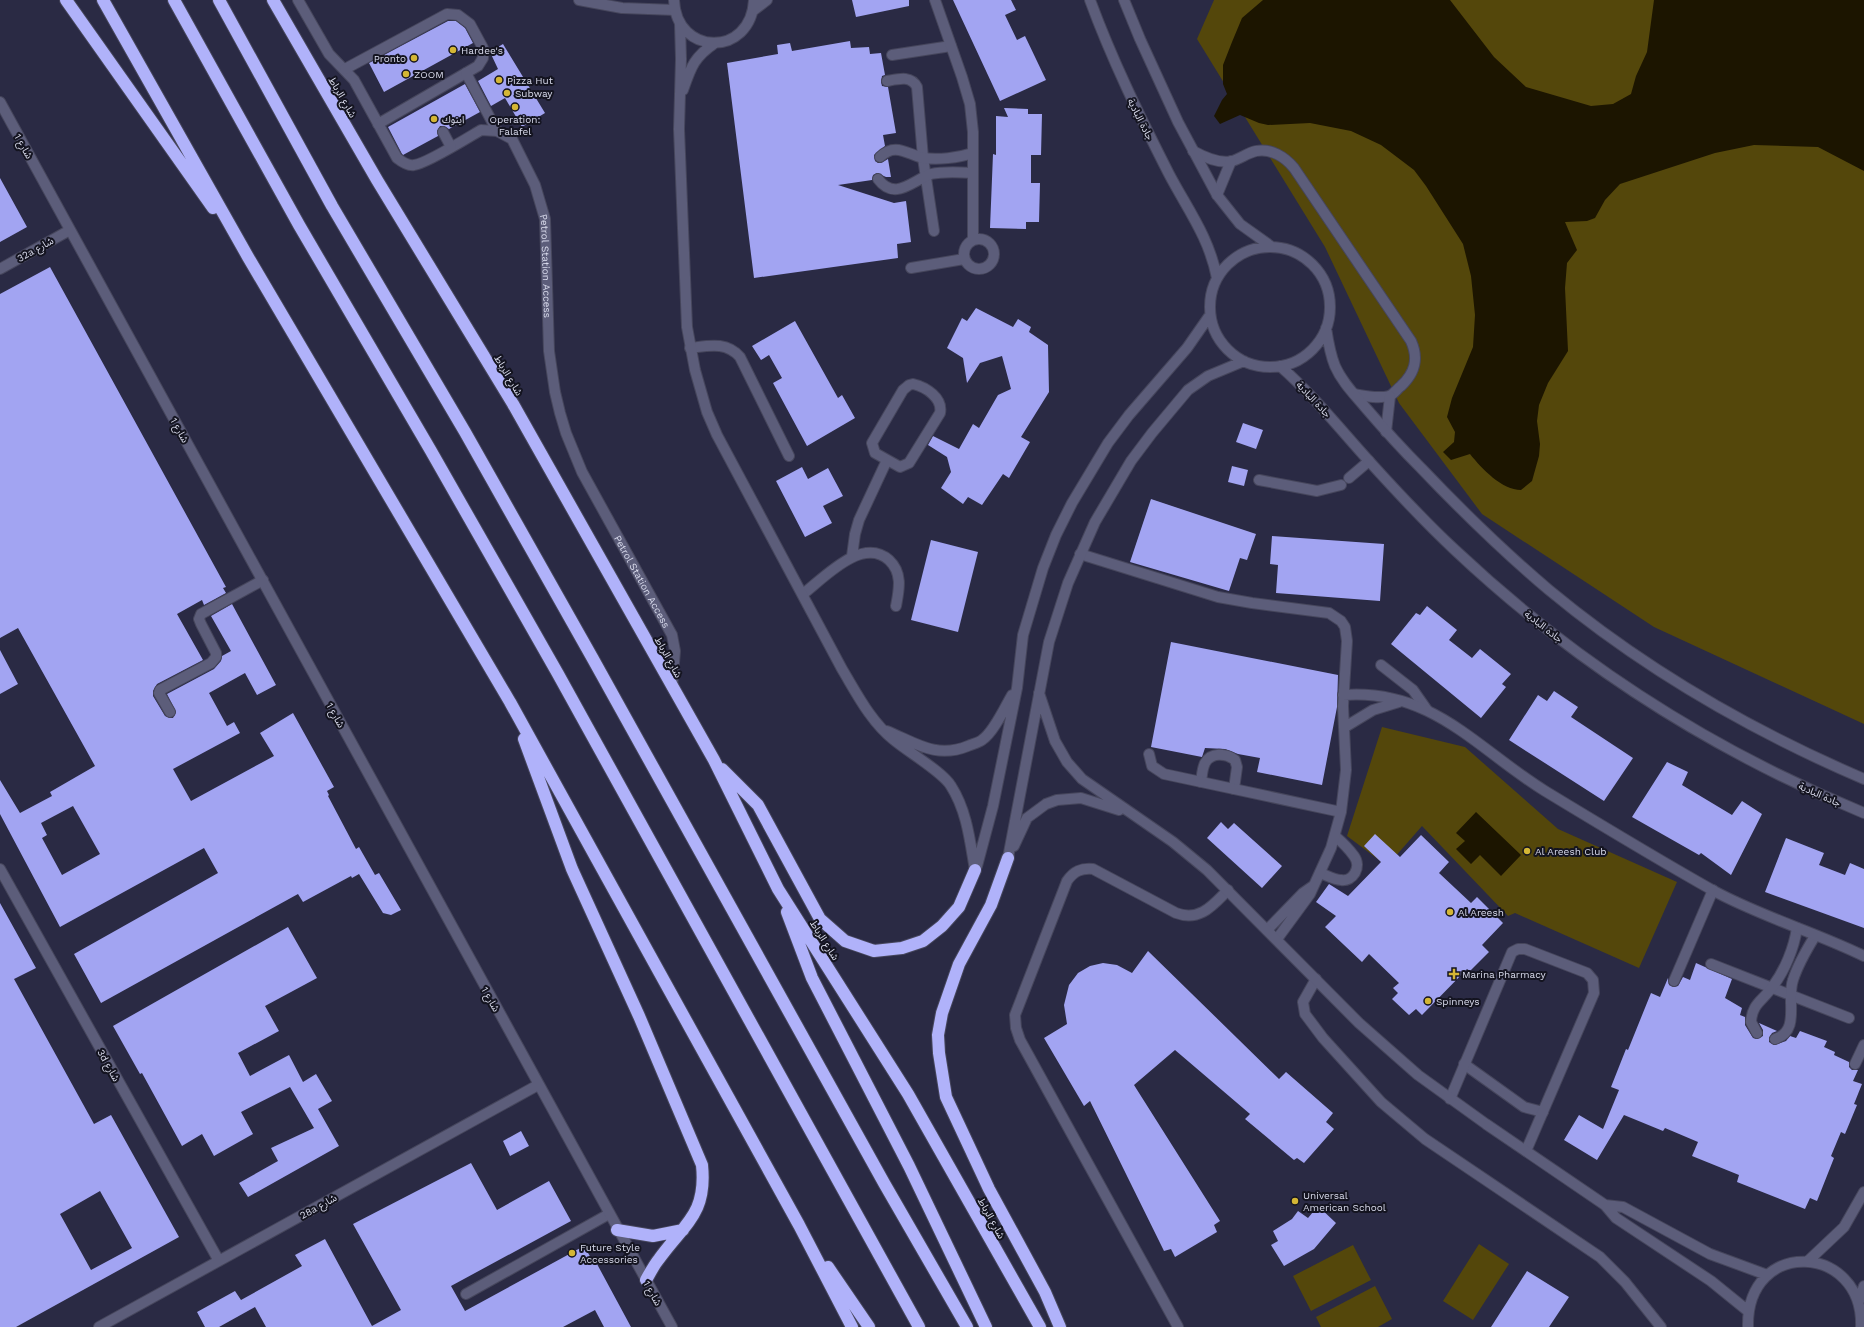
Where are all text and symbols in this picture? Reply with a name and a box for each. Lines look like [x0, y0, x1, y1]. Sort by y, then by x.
marker: Hardee's [448, 45, 458, 55]
place label: Hardee's [461, 45, 503, 56]
place label: Pronto [374, 53, 406, 64]
marker: Pronto [409, 53, 419, 63]
marker: ZOOM [401, 69, 411, 79]
place label: ZOOM [414, 69, 444, 80]
street label: شارع الرباط [325, 75, 359, 121]
marker: Pizza Hut [494, 75, 504, 85]
place label: Pizza Hut [507, 75, 554, 86]
marker: Subway [502, 88, 512, 98]
place label: Subway [515, 88, 553, 99]
street label: جادة البادية [1125, 97, 1156, 142]
marker: Operation: Falafel [510, 102, 520, 112]
marker: اينوك [429, 114, 439, 124]
place label: اينوك [442, 114, 464, 126]
place label: Operation: Falafel [490, 114, 540, 137]
street label: شارع 1 [11, 132, 35, 162]
street label: Petrol Station Access [538, 213, 553, 318]
street label: 32a شارع [15, 235, 57, 266]
street label: شارع الرباط [491, 353, 525, 399]
street label: جادة البادية [1294, 379, 1333, 420]
street label: شارع 1 [167, 416, 191, 446]
street label: Petrol Station Access [612, 533, 672, 630]
street label: جادة البادية [1523, 608, 1565, 645]
street label: شارع الرباط [651, 635, 684, 681]
street label: شارع 1 [323, 701, 347, 731]
street label: جادة البادية [1797, 780, 1843, 809]
marker: Al Areesh Club [1522, 846, 1532, 856]
place label: Al Areesh Club [1535, 846, 1607, 857]
marker: Al Areesh [1445, 907, 1455, 917]
place label: Al Areesh [1458, 907, 1504, 918]
street label: شارع الرباط [806, 918, 841, 963]
marker: Marina Pharmacy [1449, 969, 1459, 979]
place label: Marina Pharmacy [1462, 969, 1547, 980]
street label: شارع 1 [478, 985, 502, 1015]
marker: Spinneys [1423, 996, 1433, 1006]
place label: Spinneys [1436, 996, 1480, 1007]
street label: 3d شارع [94, 1047, 122, 1084]
place label: Universal American School [1303, 1190, 1386, 1213]
street label: 28a شارع [298, 1192, 340, 1223]
street label: شارع الرباط [974, 1196, 1007, 1242]
marker: Universal American School [1290, 1196, 1300, 1206]
place label: Future Style Accessories [580, 1242, 640, 1265]
marker: Future Style Accessories [567, 1248, 577, 1258]
street label: شارع 1 [640, 1279, 664, 1309]

